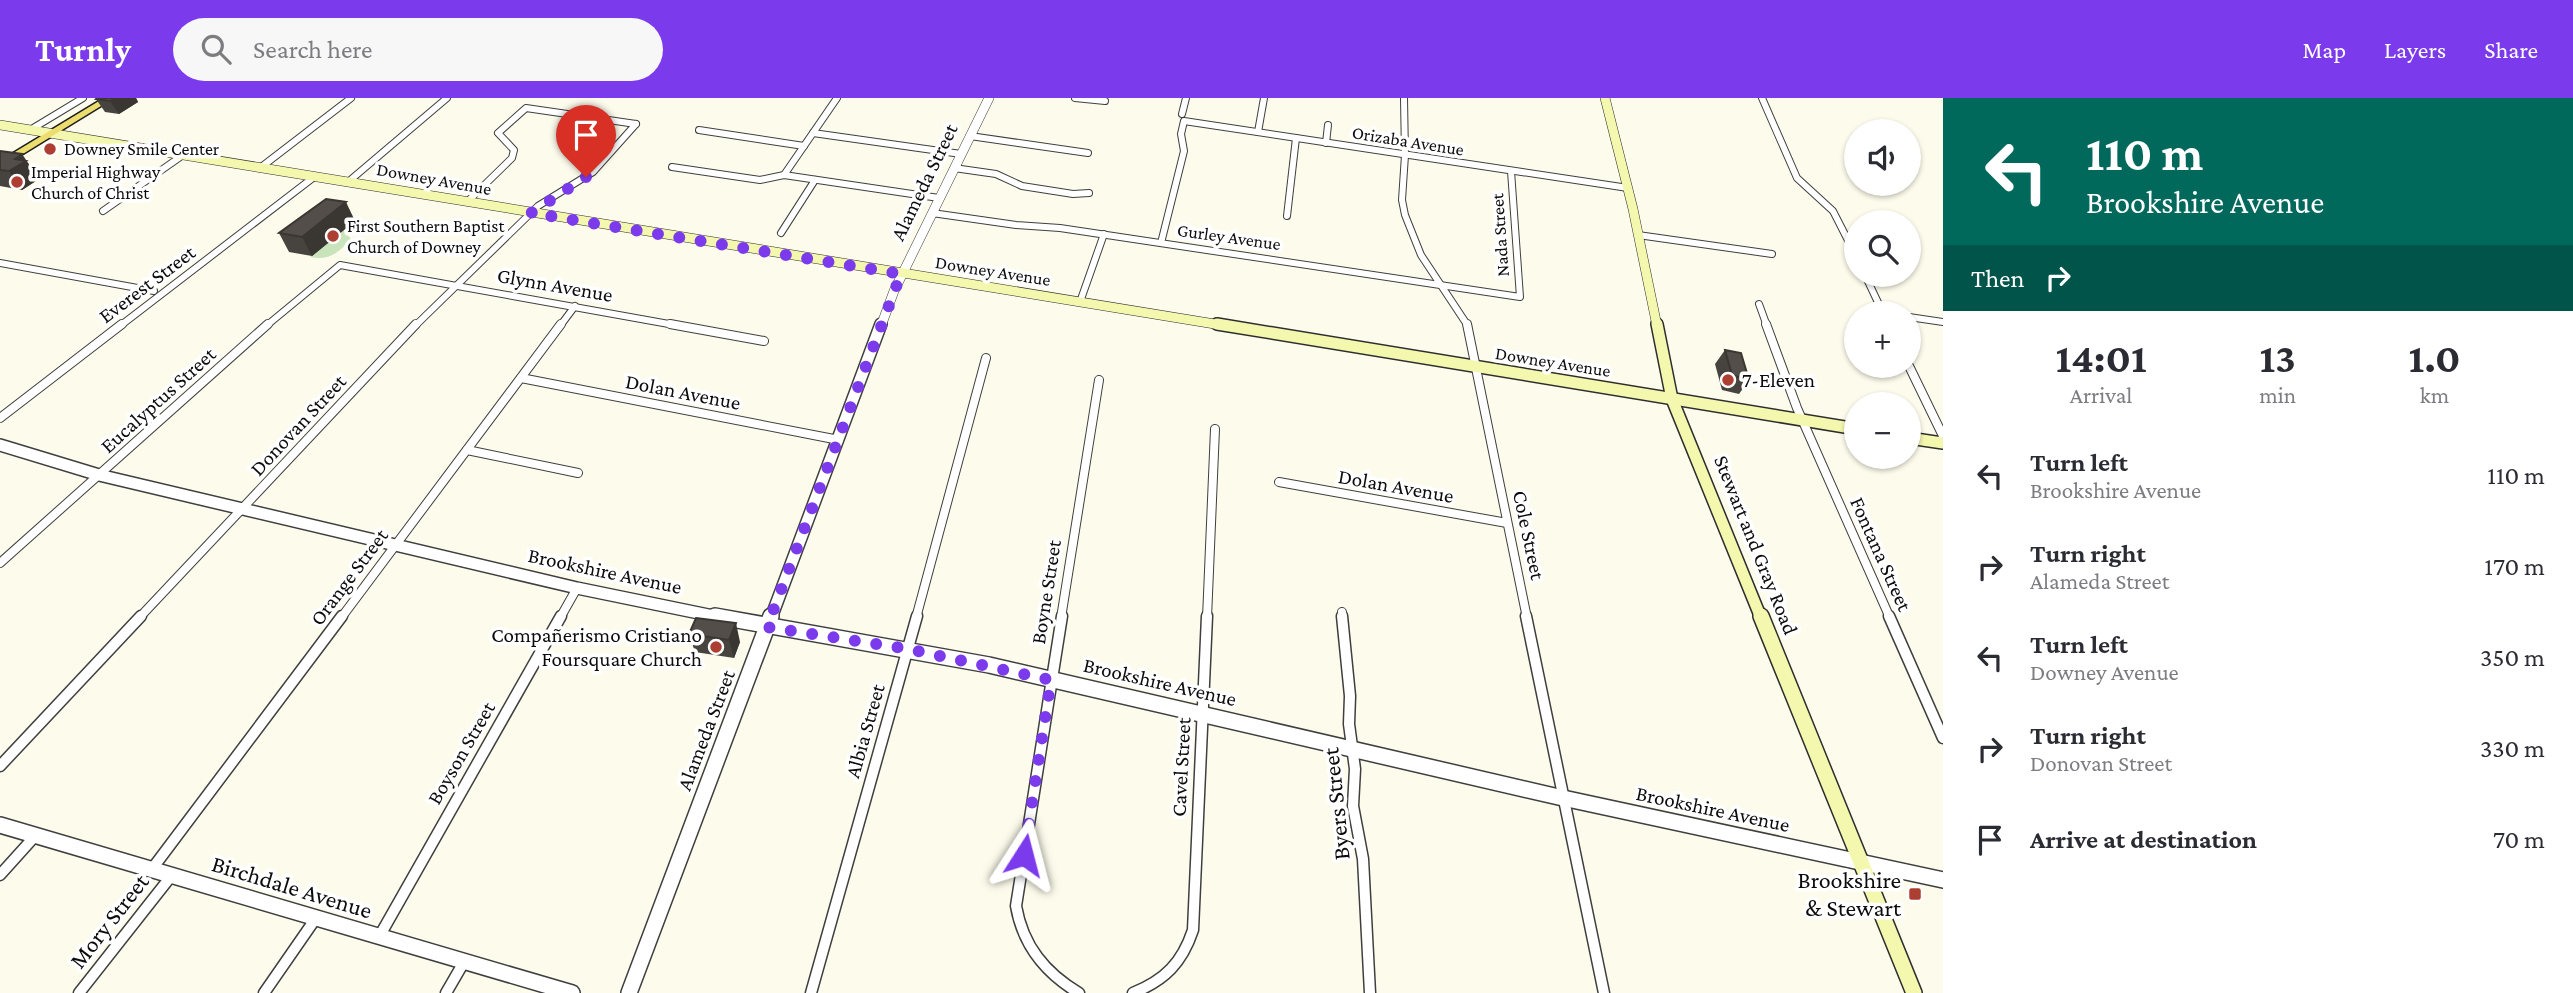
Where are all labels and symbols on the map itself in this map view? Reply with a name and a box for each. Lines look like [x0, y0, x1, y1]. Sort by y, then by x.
pin [556, 105, 616, 177]
street label: Alameda Street [885, 119, 963, 244]
street label: Orizaba Avenue [1351, 122, 1465, 160]
place label: Downey Smile Center [64, 139, 220, 159]
marker: Downey Smile Center [42, 141, 58, 157]
street label: Downey Avenue [375, 159, 493, 199]
place label: Imperial Highway Church of Christ [31, 162, 161, 203]
marker: Imperial Highway Church of Christ [9, 174, 25, 190]
street label: Nada Street [1487, 192, 1513, 277]
place label: First Southern Baptist Church of Downey [347, 216, 505, 257]
street label: Gurley Avenue [1176, 220, 1282, 254]
marker: First Southern Baptist Church of Downey [325, 228, 341, 244]
street label: Everest Street [94, 239, 201, 328]
street label: Downey Avenue [934, 252, 1052, 290]
street label: Glynn Avenue [495, 263, 615, 307]
street label: Eucalyptus Street [96, 341, 221, 458]
street label: Downey Avenue [1494, 343, 1612, 381]
place label: 7-Eleven [1742, 368, 1815, 392]
street label: Donovan Street [245, 369, 352, 481]
street label: Dolan Avenue [623, 369, 743, 415]
marker: 7-Eleven [1720, 372, 1736, 388]
street label: Stewart and Gray Road [1709, 452, 1803, 638]
street label: Dolan Avenue [1336, 464, 1456, 508]
street label: Cole Street [1508, 488, 1550, 583]
street label: Fontana Street [1845, 493, 1917, 616]
street label: Orange Street [305, 523, 394, 630]
street label: Boyne Street [1026, 537, 1066, 646]
street label: Brookshire Avenue [526, 543, 684, 599]
place label: Compañerismo Cristiano Foursquare Church [491, 623, 702, 671]
marker: Compañerismo Cristiano Foursquare Church [708, 639, 724, 655]
street label: Brookshire Avenue [1081, 653, 1239, 711]
street label: Alameda Street [672, 665, 740, 794]
street label: Albia Street [840, 680, 890, 781]
street label: Boyson Street [422, 697, 501, 809]
street label: Cavel Street [1166, 716, 1196, 817]
street label: Byers Street [1316, 745, 1355, 862]
street label: Brookshire Avenue [1634, 781, 1792, 837]
position arrow [987, 818, 1061, 892]
street label: Birchdale Avenue [209, 849, 375, 924]
place label: Brookshire & Stewart [1798, 866, 1902, 921]
street label: Mory Street [63, 867, 154, 973]
marker: Brookshire & Stewart [1907, 886, 1923, 902]

